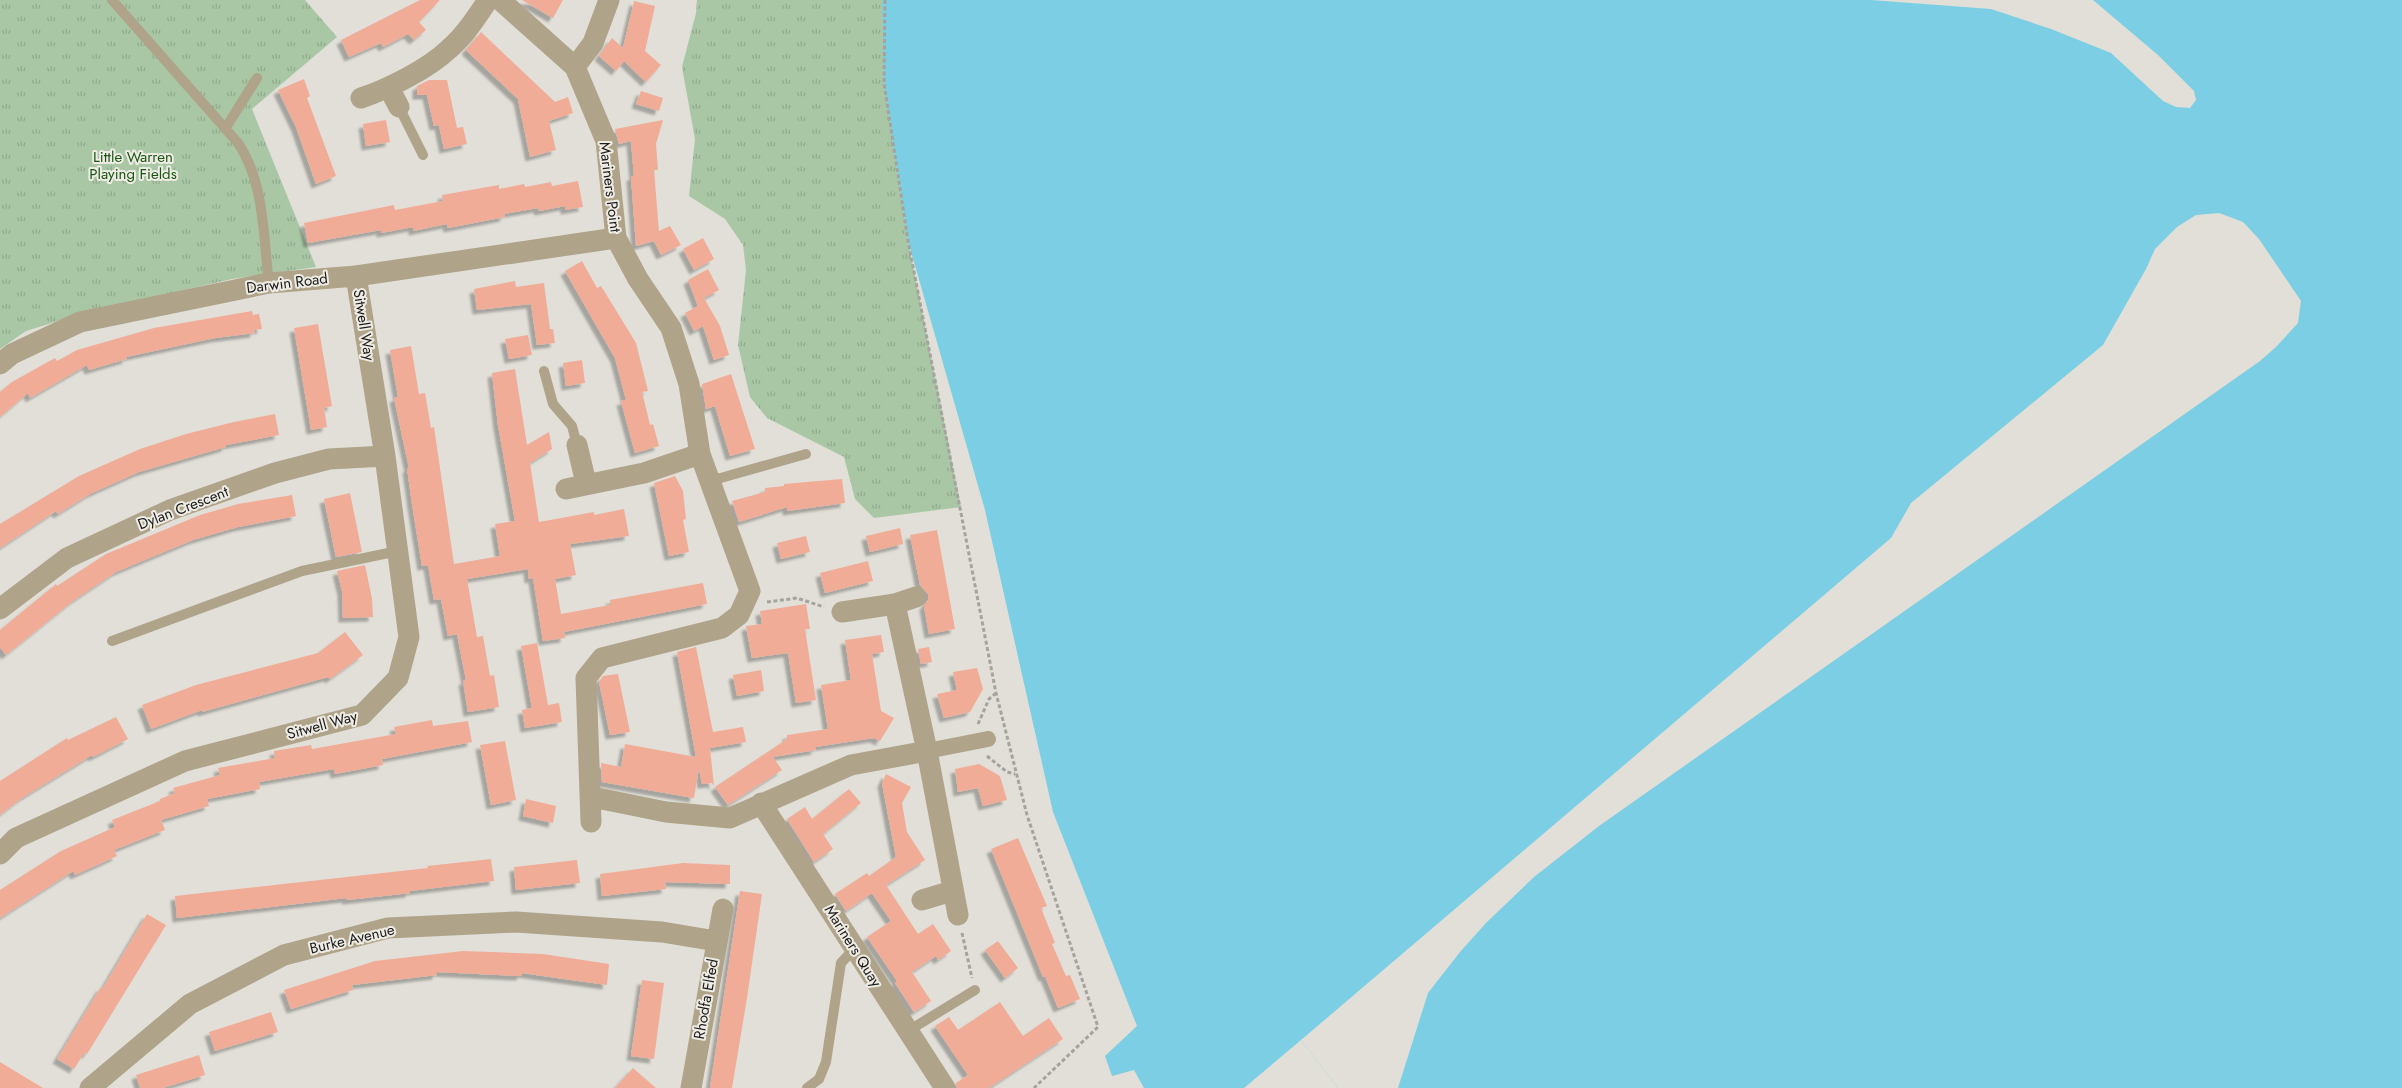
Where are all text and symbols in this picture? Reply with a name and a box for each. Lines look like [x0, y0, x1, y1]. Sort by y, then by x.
street label: Mariners Point [594, 140, 627, 234]
park label: Little Warren Playing Fields [89, 146, 177, 185]
street label: Darwin Road [245, 267, 329, 299]
street label: Sitwell Way [348, 288, 381, 363]
street label: Dylan Crescent [135, 480, 232, 535]
street label: Sitwell Way [284, 705, 360, 745]
street label: Mariners Quay [819, 901, 887, 992]
street label: Burke Avenue [307, 918, 397, 959]
street label: Rhodfa Elfed [688, 957, 724, 1041]

